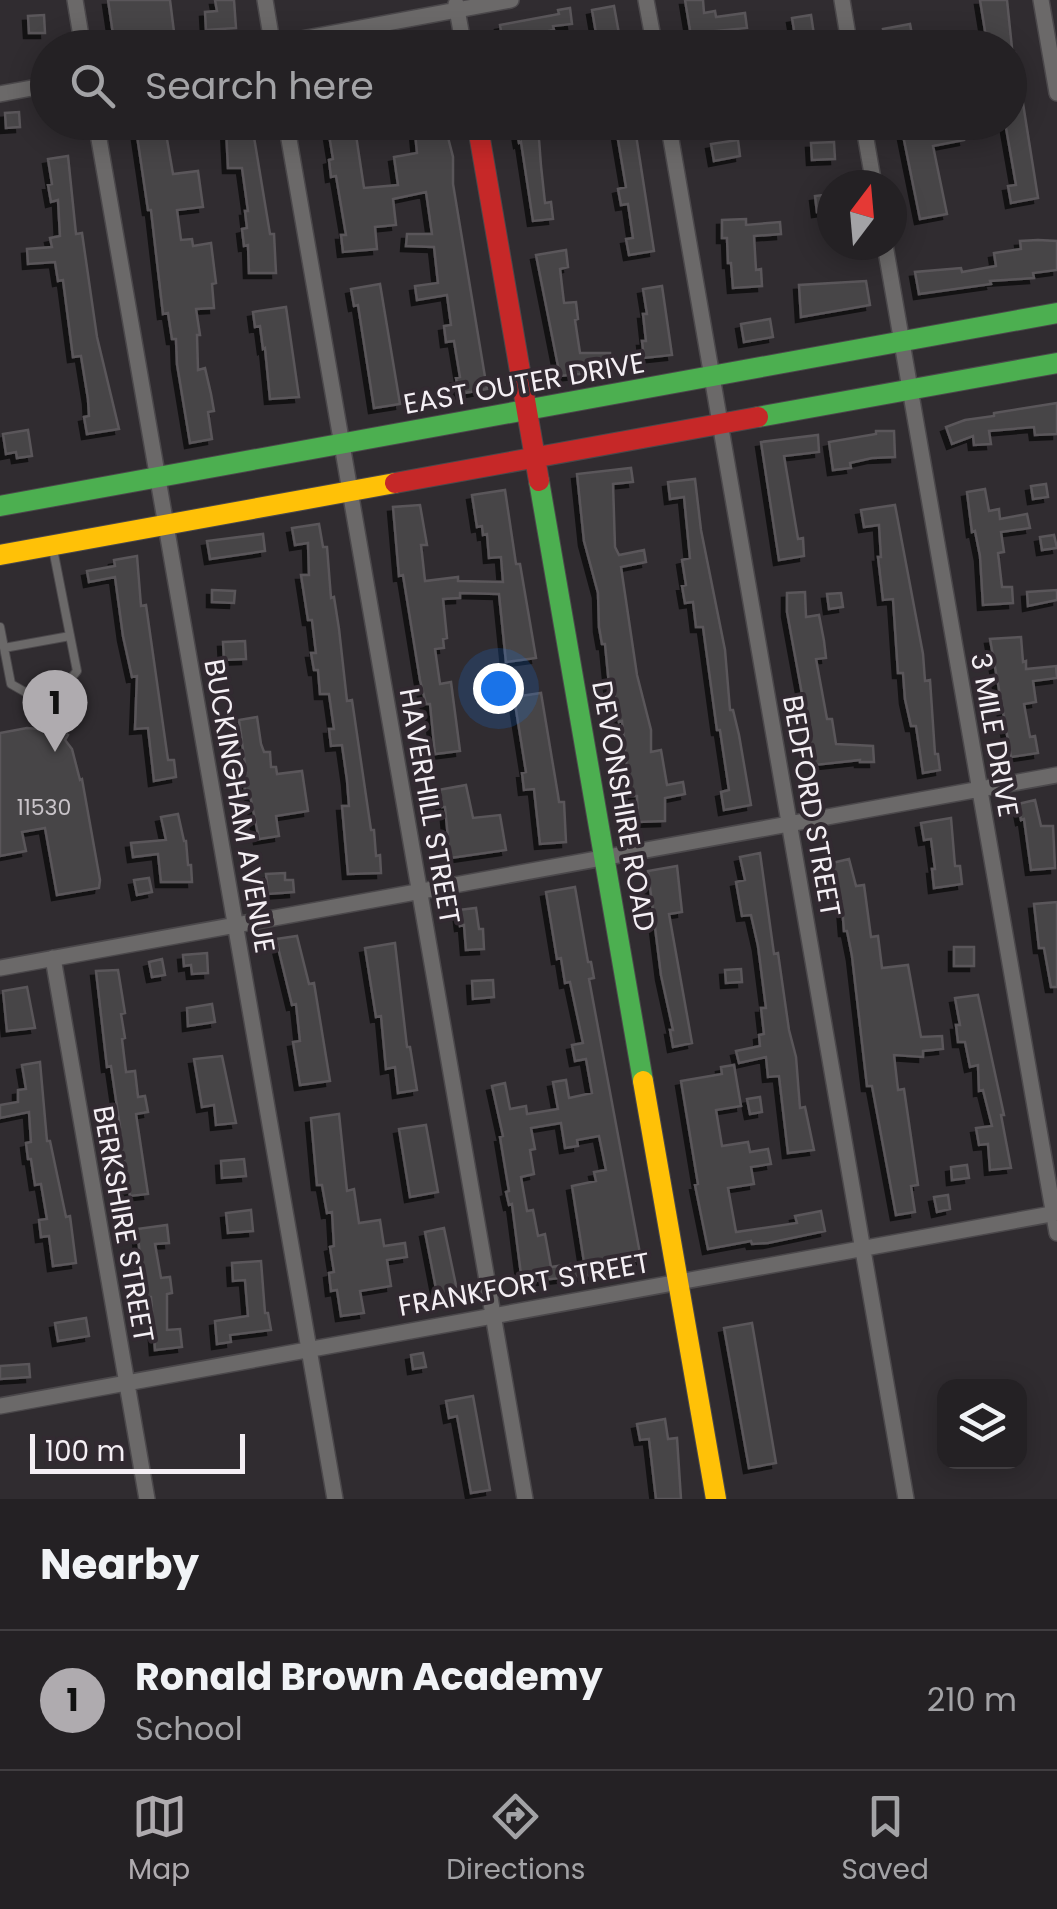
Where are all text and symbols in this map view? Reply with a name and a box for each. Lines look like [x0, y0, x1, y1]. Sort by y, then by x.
search box [30, 30, 1027, 140]
icon: search [65, 58, 120, 113]
text: Search here [145, 59, 374, 112]
north arrow [817, 170, 907, 260]
street label: EAST OUTER DRIVE [400, 343, 648, 424]
street label: 3 MILE DRIVE [961, 650, 1028, 820]
street label: BUCKINGHAM AVENUE [194, 656, 285, 956]
your location [473, 663, 524, 714]
pin: 1 [22, 670, 88, 752]
street label: DEVONSHIRE ROAD [582, 678, 665, 935]
street label: HAVERHILL STREET [390, 685, 469, 927]
street label: BEDFORD STREET [773, 692, 850, 920]
house number: 11530 [17, 792, 71, 823]
street label: BERKSHIRE STREET [84, 1103, 163, 1345]
street label: FRANKFORT STREET [395, 1243, 653, 1326]
map controls [937, 1379, 1027, 1469]
button: layers [937, 1379, 1027, 1469]
scale bar [30, 1429, 245, 1474]
text: 100 m [45, 1432, 125, 1471]
text: Nearby [40, 1535, 199, 1594]
text: Ronald Brown Academy [135, 1650, 603, 1703]
text: 1 [66, 1677, 79, 1722]
text: 210 m [927, 1677, 1017, 1722]
text: School [135, 1706, 243, 1751]
tab: Map [128, 1789, 190, 1891]
tab: Directions [446, 1789, 585, 1891]
tab: Saved [842, 1789, 929, 1891]

